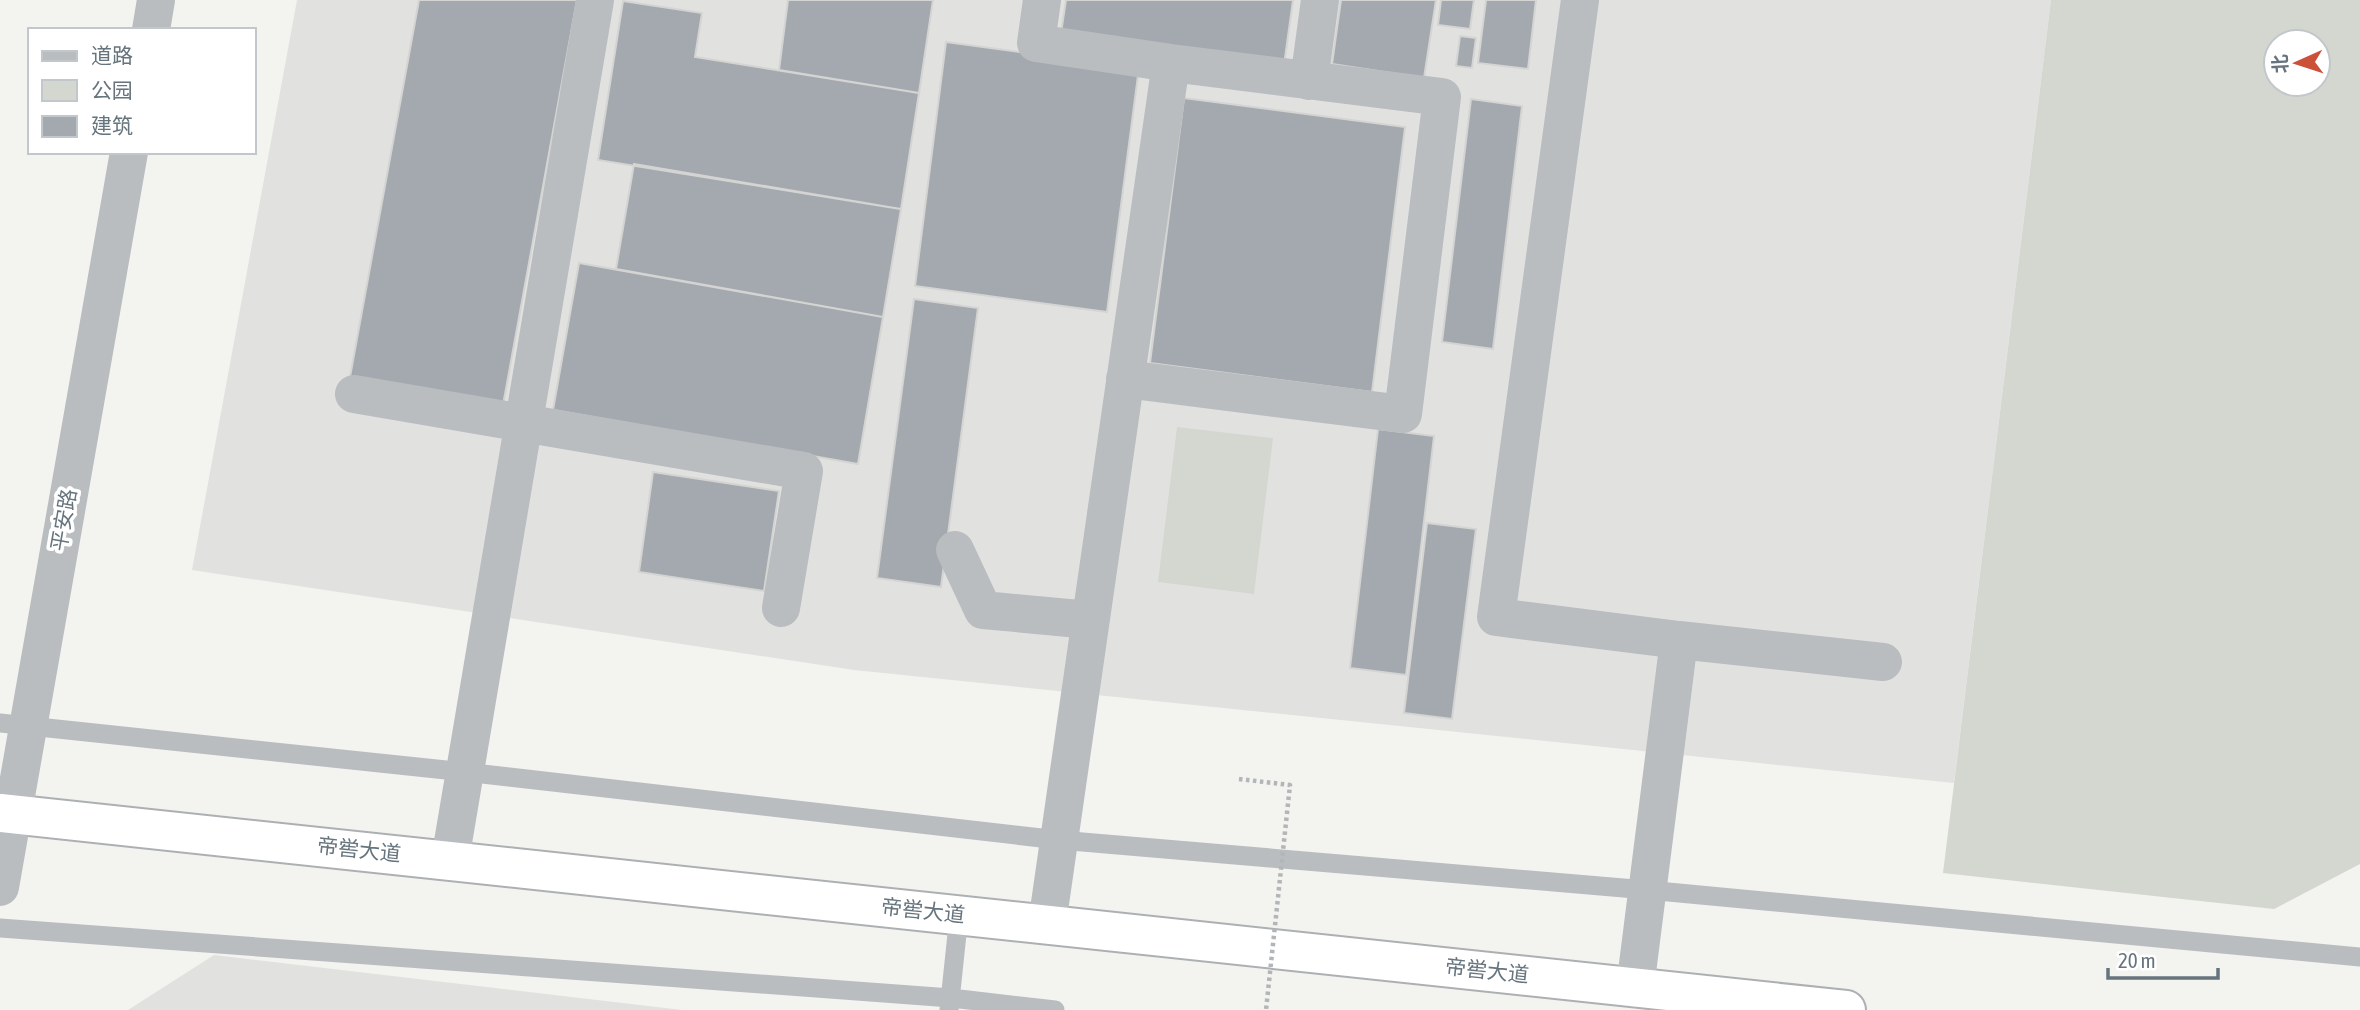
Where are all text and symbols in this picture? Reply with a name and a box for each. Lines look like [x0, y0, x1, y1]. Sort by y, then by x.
legend [28, 28, 256, 154]
north arrow [2262, 28, 2332, 98]
text: 道路 [91, 43, 133, 67]
text: 北 [2269, 54, 2292, 74]
text: 公园 [91, 78, 133, 102]
text: 建筑 [91, 113, 133, 137]
street label: 平安路 [46, 487, 80, 553]
street label: 帝喾大道 [316, 833, 402, 865]
street label: 帝喾大道 [880, 894, 966, 926]
scale bar [2108, 936, 2218, 980]
text: 20 m [2118, 948, 2156, 972]
street label: 帝喾大道 [1444, 954, 1530, 986]

